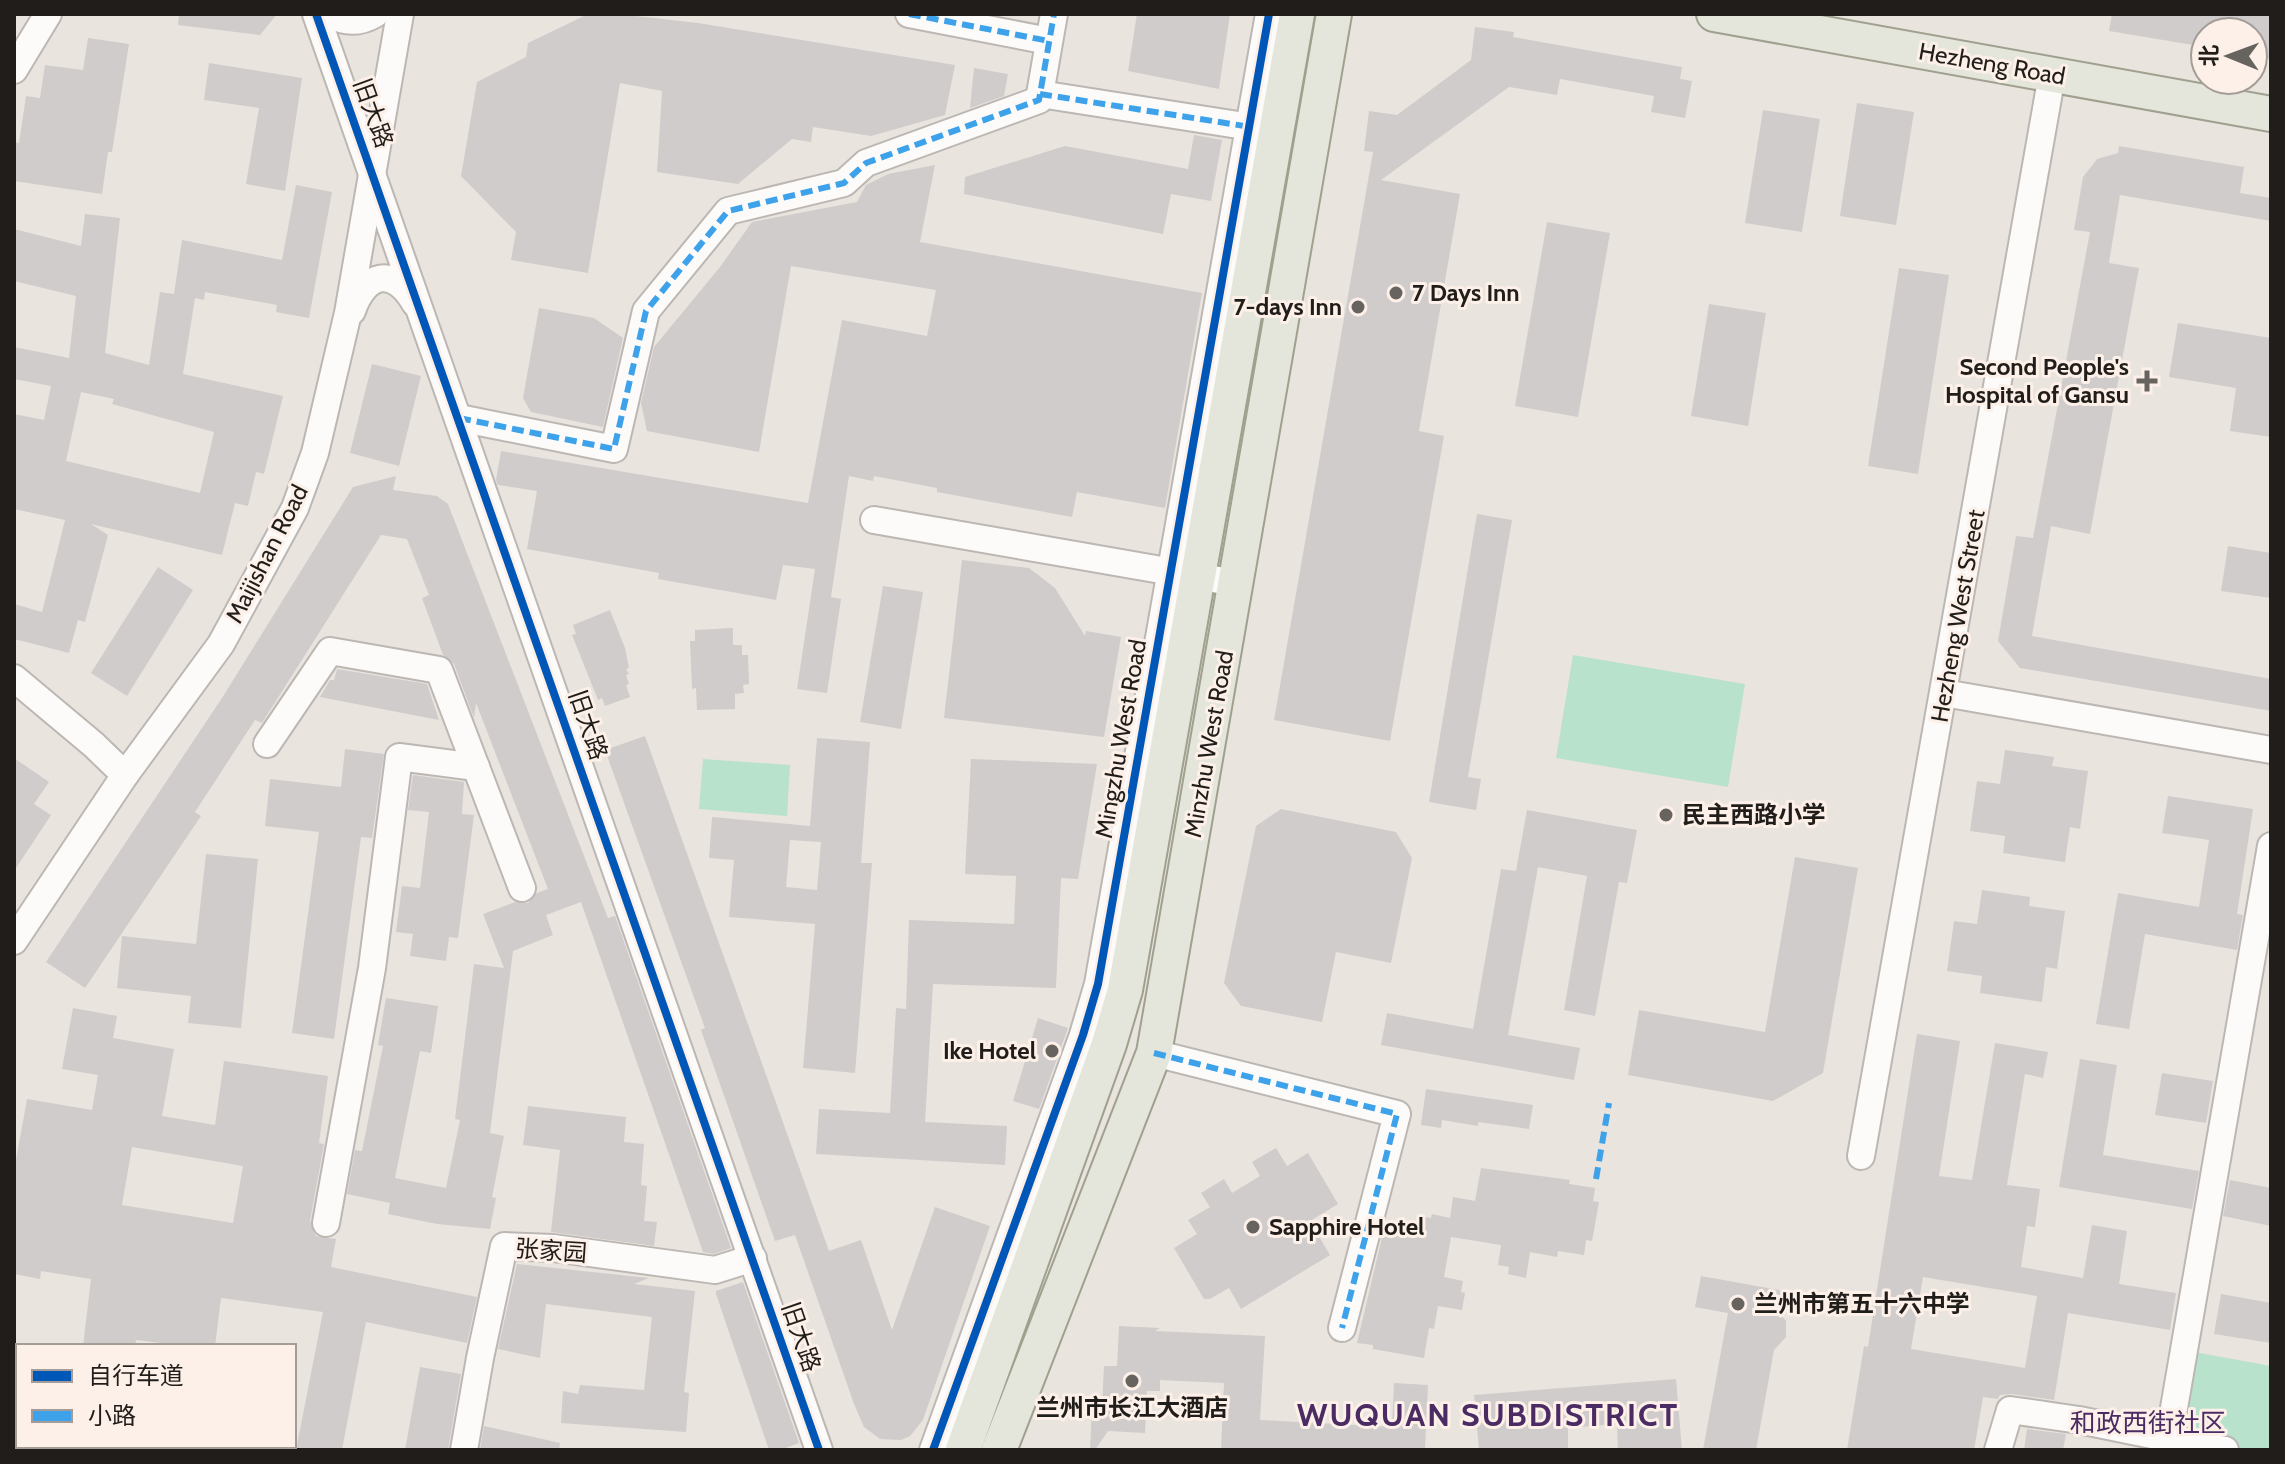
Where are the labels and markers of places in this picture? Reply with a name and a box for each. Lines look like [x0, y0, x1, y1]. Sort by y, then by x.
place label: 7 Days Inn [1412, 278, 1520, 307]
marker: 7 Days Inn [1387, 284, 1405, 302]
place label: 7-days Inn [1234, 292, 1342, 321]
marker: 7-days Inn [1349, 298, 1367, 316]
place label: Second People's Hospital of Gansu [1945, 352, 2129, 409]
marker: Second People's Hospital of Gansu [2136, 370, 2158, 392]
place label: 民主西路小学 [1682, 800, 1826, 829]
marker: 民主西路小学 [1657, 806, 1675, 824]
place label: Ike Hotel [943, 1036, 1036, 1065]
marker: Ike Hotel [1043, 1042, 1061, 1060]
place label: Sapphire Hotel [1269, 1212, 1424, 1241]
marker: Sapphire Hotel [1244, 1218, 1262, 1236]
place label: 兰州市第五十六中学 [1754, 1289, 1970, 1318]
marker: 兰州市第五十六中学 [1729, 1295, 1747, 1313]
marker: 兰州市长江大酒店 [1123, 1372, 1141, 1390]
place label: 兰州市长江大酒店 [1036, 1393, 1228, 1422]

